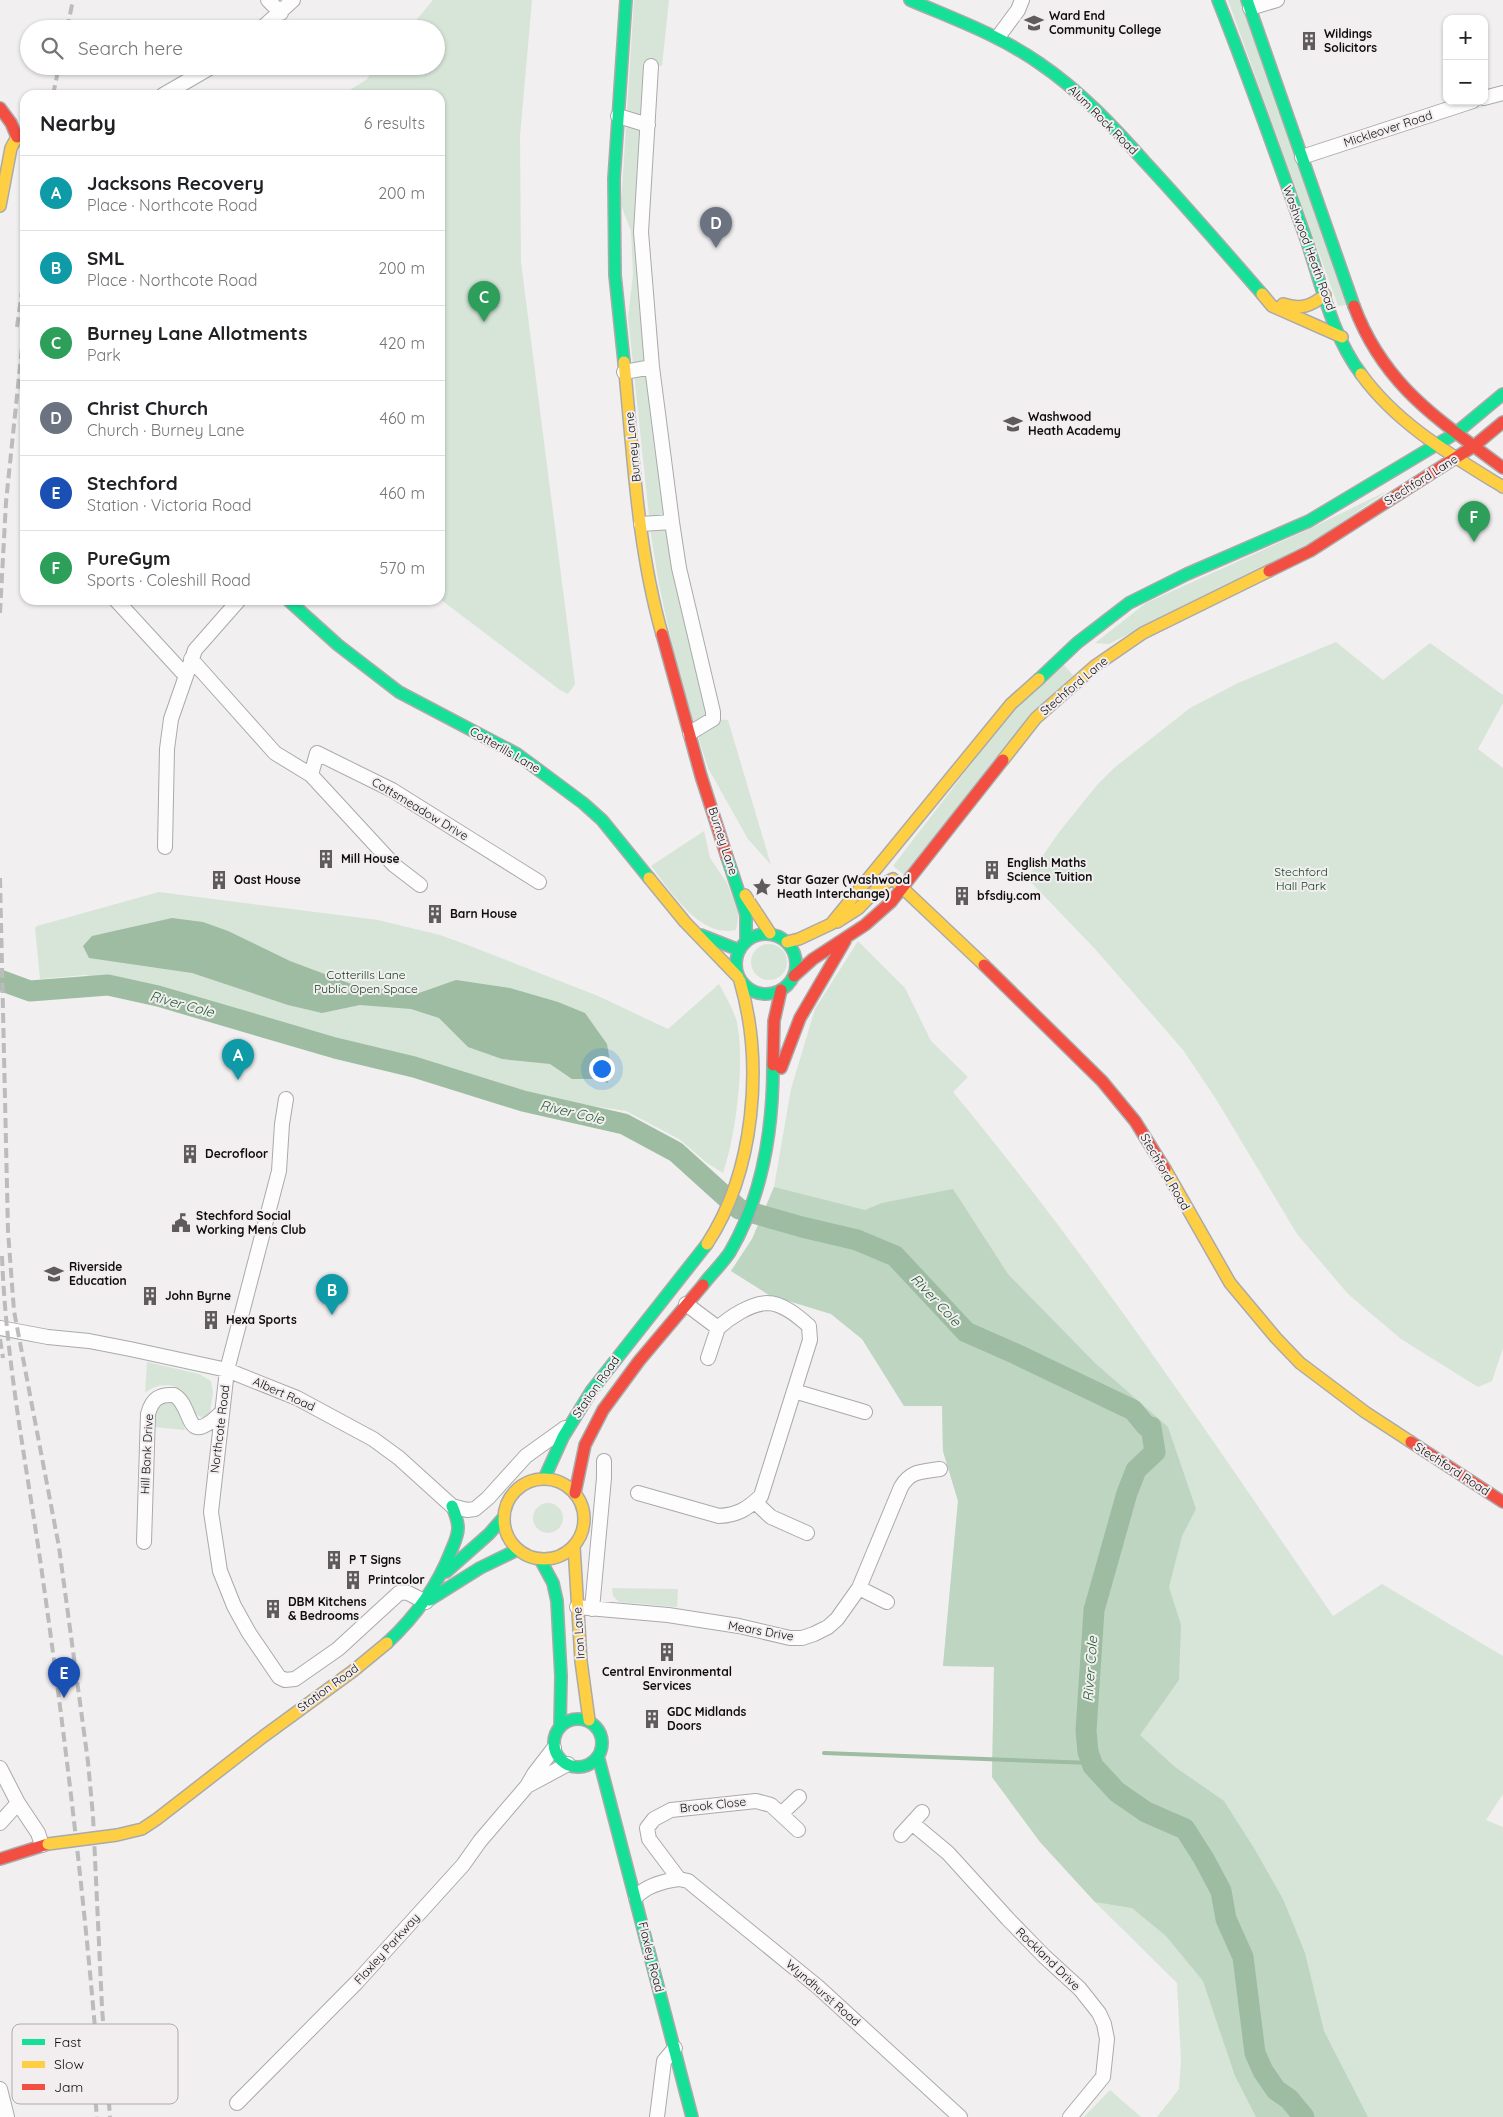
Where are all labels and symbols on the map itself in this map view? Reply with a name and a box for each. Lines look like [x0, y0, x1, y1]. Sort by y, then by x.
place label: Ward End Community College [1049, 8, 1161, 37]
school or university icon: Ward End Community College [1023, 12, 1045, 34]
place label: Wildings Solicitors [1324, 26, 1377, 55]
building icon: Wildings Solicitors [1298, 30, 1320, 52]
street label: Alum Rock Road [1065, 82, 1141, 158]
street label: Mickleover Road [1342, 107, 1434, 150]
street label: Washwood Heath Road [1280, 183, 1339, 312]
pin: D [700, 207, 732, 248]
pin: C [468, 281, 500, 322]
place label: Washwood Heath Academy [1028, 409, 1121, 438]
street label: Burney Lane [621, 411, 644, 483]
school or university icon: Washwood Heath Academy [1002, 413, 1024, 435]
street label: Stechford Lane [1381, 451, 1460, 508]
pin: F [1458, 501, 1490, 542]
street label: Stechford Lane [1037, 653, 1111, 718]
street label: Cotterills Lane [467, 723, 543, 776]
street label: Cottsmeadow Drive [369, 774, 471, 843]
street label: Burney Lane [705, 805, 742, 877]
building icon: Mill House [315, 848, 337, 870]
place label: Mill House [341, 851, 400, 866]
place label: English Maths Science Tuition [1007, 855, 1092, 884]
building icon: English Maths Science Tuition [981, 859, 1003, 881]
park label: Stechford Hall Park [1274, 864, 1328, 893]
building icon: Oast House [208, 869, 230, 891]
place label: Oast House [234, 872, 301, 887]
place label: Star Gazer (Washwood Heath Interchange) [777, 872, 910, 901]
place icon: Star Gazer (Washwood Heath Interchange) [751, 876, 773, 898]
building icon: bfsdiy.com [951, 885, 973, 907]
place label: bfsdiy.com [977, 888, 1041, 903]
building icon: Barn House [424, 903, 446, 925]
place label: Barn House [450, 906, 517, 921]
park label: Cotterills Lane Public Open Space [314, 967, 418, 996]
water label: River Cole [148, 987, 217, 1021]
pin: A [222, 1039, 254, 1080]
your location [589, 1056, 615, 1082]
water label: River Cole [538, 1096, 607, 1128]
street label: Stechford Road [1137, 1131, 1194, 1213]
building icon: Decrofloor [179, 1143, 201, 1165]
place label: Decrofloor [205, 1146, 268, 1161]
place label: Stechford Social Working Mens Club [196, 1208, 307, 1237]
public building icon: Stechford Social Working Mens Club [170, 1212, 192, 1234]
place label: Riverside Education [69, 1259, 127, 1288]
school or university icon: Riverside Education [43, 1263, 65, 1285]
water label: River Cole [907, 1270, 966, 1331]
pin: B [316, 1274, 348, 1315]
building icon: John Byrne [139, 1285, 161, 1307]
place label: John Byrne [165, 1288, 231, 1303]
building icon: Hexa Sports [200, 1309, 222, 1331]
place label: Hexa Sports [226, 1312, 297, 1327]
street label: Station Road [569, 1353, 622, 1420]
street label: Albert Road [251, 1373, 318, 1414]
street label: Northcote Road [207, 1384, 232, 1474]
street label: Hill Bank Drive [137, 1413, 156, 1495]
street label: Stechford Road [1412, 1439, 1493, 1498]
building icon: P T Signs [323, 1549, 345, 1571]
place label: P T Signs [349, 1552, 401, 1567]
building icon: Printcolor [342, 1569, 364, 1591]
place label: Printcolor [368, 1572, 425, 1587]
place label: DBM Kitchens & Bedrooms [288, 1594, 367, 1623]
building icon: DBM Kitchens & Bedrooms [262, 1598, 284, 1620]
street label: Iron Lane [569, 1606, 588, 1660]
street label: Mears Drive [727, 1617, 795, 1644]
water label: River Cole [1079, 1635, 1101, 1702]
building icon: Central Environmental Services [656, 1641, 678, 1663]
pin: E [48, 1657, 80, 1698]
street label: Station Road [294, 1660, 361, 1715]
place label: Central Environmental Services [602, 1664, 732, 1693]
place label: GDC Midlands Doors [667, 1704, 746, 1733]
building icon: GDC Midlands Doors [641, 1708, 663, 1730]
street label: Brook Close [679, 1794, 747, 1815]
street label: Flaxley Parkway [351, 1910, 423, 1987]
street label: Flaxley Road [636, 1920, 667, 1994]
street label: Rockland Drive [1013, 1924, 1084, 1993]
street label: Wyndhurst Road [783, 1956, 864, 2029]
legend [12, 2024, 178, 2104]
text: Fast [54, 2033, 82, 2051]
text: Slow [54, 2055, 84, 2073]
text: Jam [54, 2078, 83, 2096]

